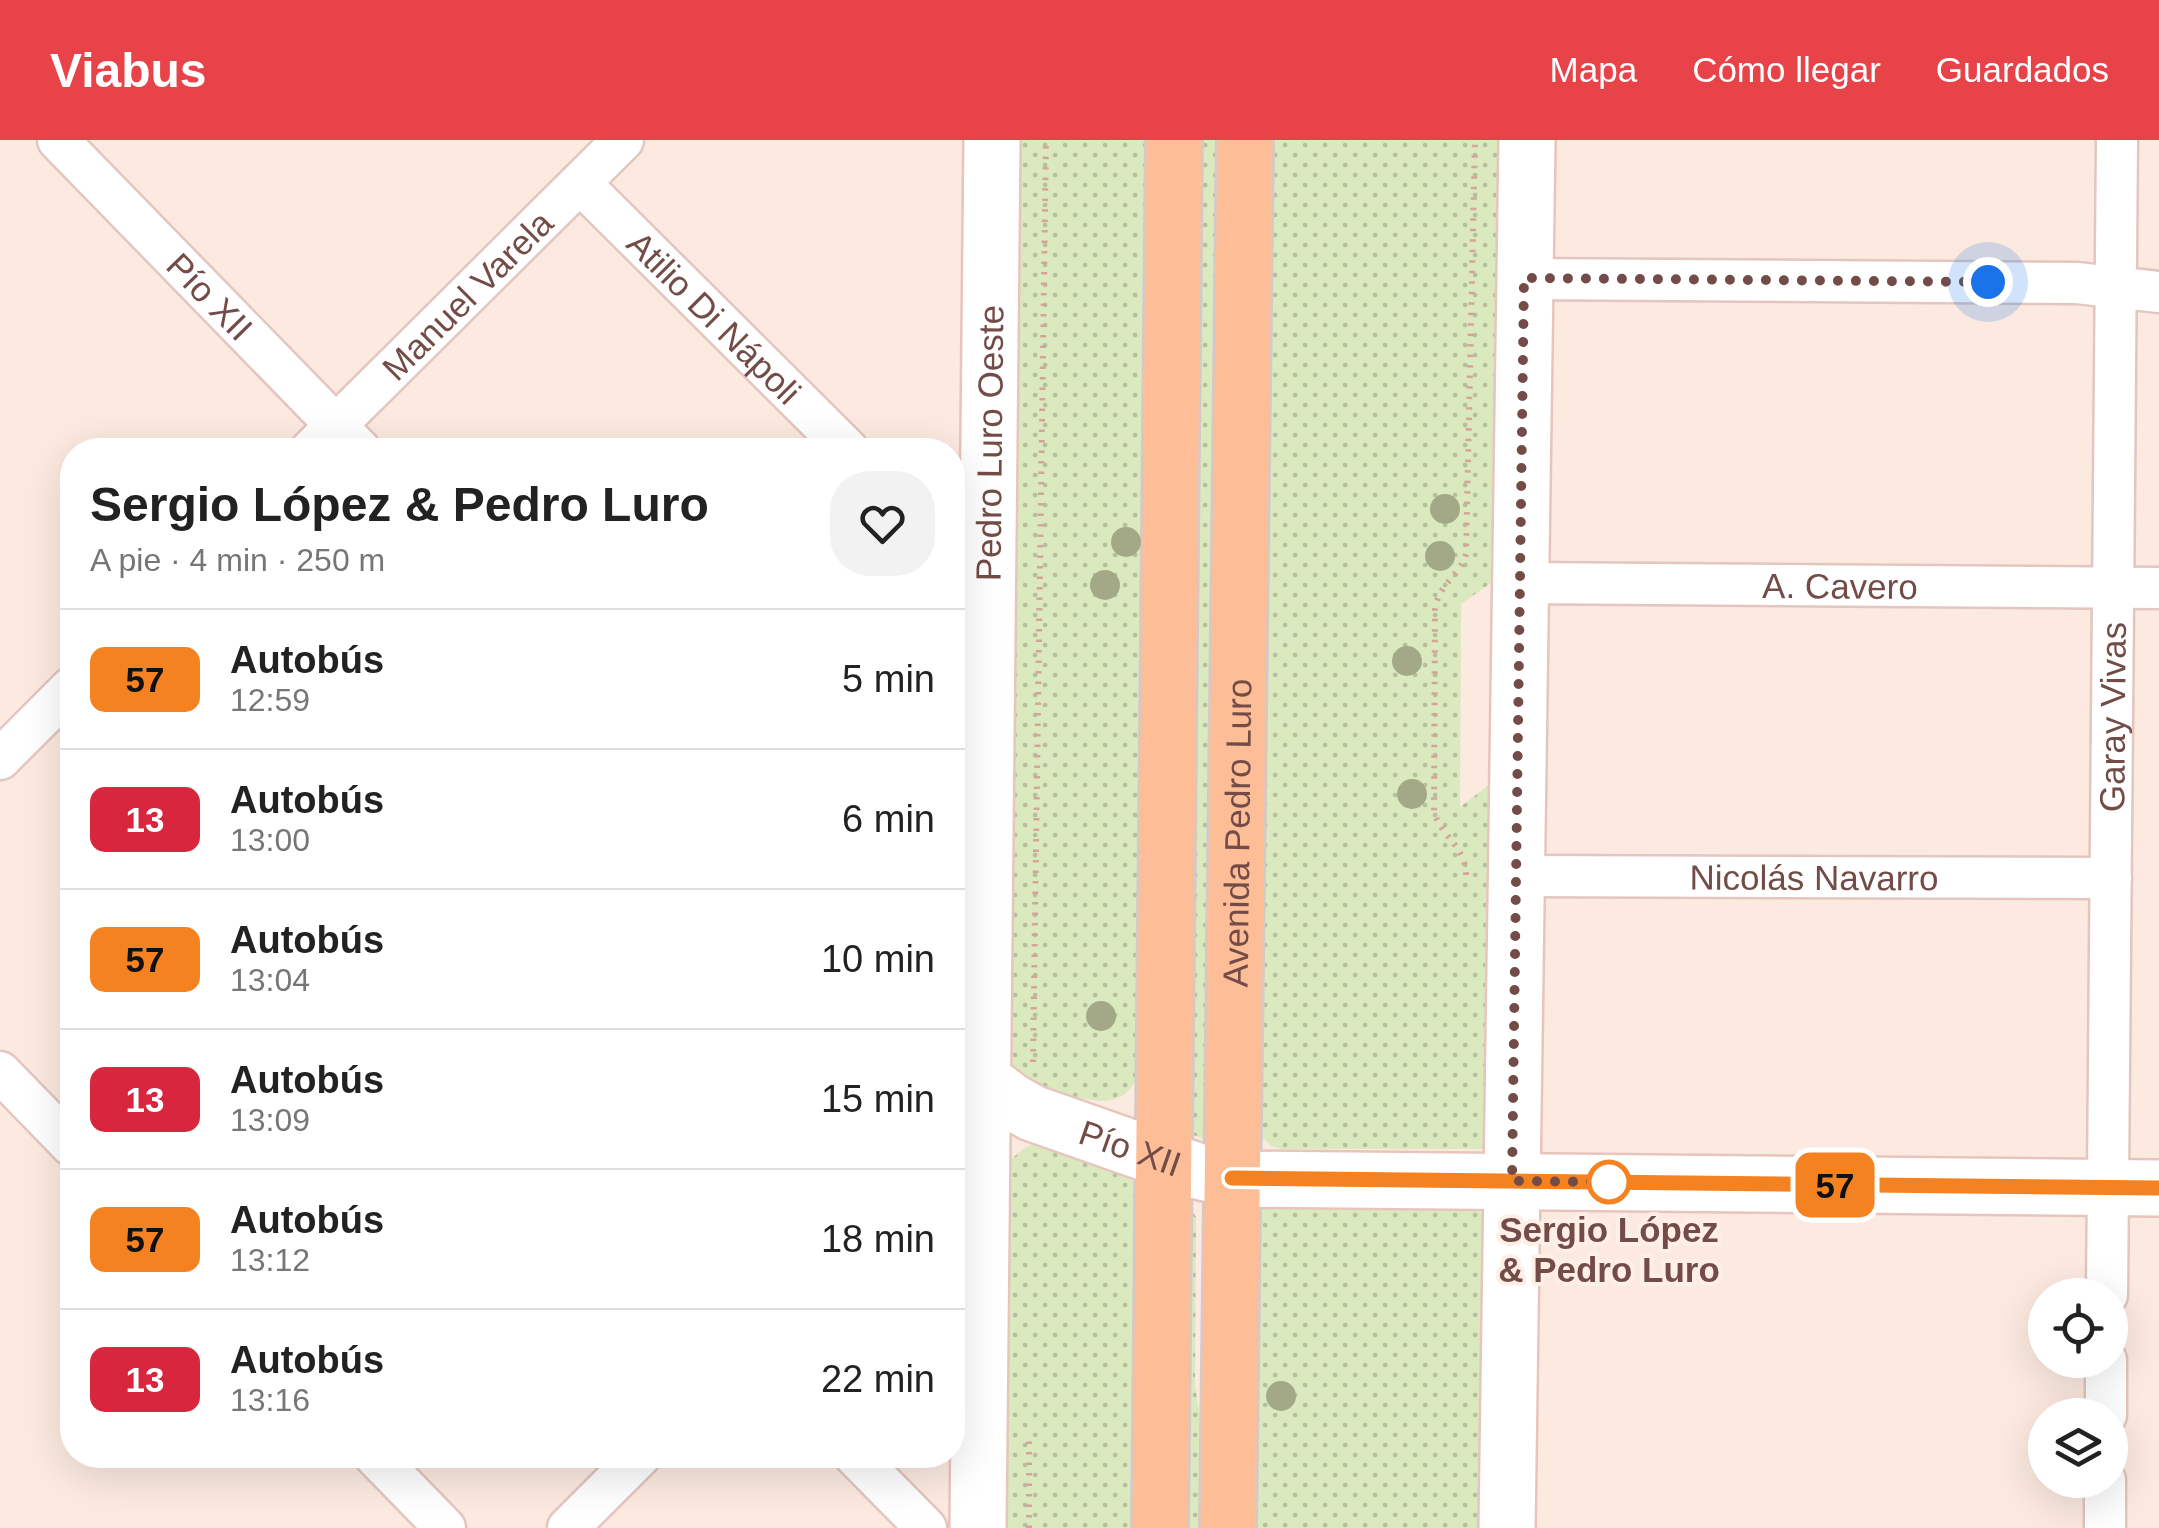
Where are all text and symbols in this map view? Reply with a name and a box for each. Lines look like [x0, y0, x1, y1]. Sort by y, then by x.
text: Viabus [50, 44, 207, 97]
text: Mapa [1550, 50, 1637, 89]
text: Cómo llegar [1692, 50, 1881, 89]
text: Guardados [1936, 50, 2109, 89]
street label: Manuel Varela [374, 202, 560, 387]
street label: Atilio Di Nápoli [620, 223, 809, 411]
street label: Pío XII [159, 245, 261, 347]
your location [1963, 257, 2013, 307]
street label: Pedro Luro Oeste [968, 305, 1010, 581]
button: heart [830, 471, 935, 576]
text: Sergio López & Pedro Luro [90, 478, 709, 531]
text: A pie · 4 min · 250 m [90, 542, 385, 578]
street label: A. Cavero [1762, 565, 1918, 606]
street label: Garay Vivas [2092, 622, 2132, 812]
text: Autobús [230, 639, 384, 681]
text: 5 min [842, 658, 935, 700]
text: 57 [126, 660, 164, 699]
street label: Avenida Pedro Luro [1215, 678, 1258, 988]
text: 12:59 [230, 682, 310, 718]
text: Autobús [230, 779, 384, 821]
text: 6 min [842, 798, 935, 840]
text: 13 [126, 800, 164, 839]
text: 13:00 [230, 822, 310, 858]
street label: Nicolás Navarro [1689, 857, 1939, 897]
text: Autobús [230, 919, 384, 961]
text: 10 min [821, 938, 935, 980]
text: 57 [126, 940, 164, 979]
text: 13:04 [230, 962, 310, 998]
text: Autobús [230, 1059, 384, 1101]
text: 15 min [821, 1078, 935, 1120]
text: 13 [126, 1080, 164, 1119]
text: 13:09 [230, 1102, 310, 1138]
street label: Pío XII [1074, 1112, 1187, 1183]
line badge: 57 [1790, 1152, 1880, 1218]
marker: Sergio López & Pedro Luro [1588, 1161, 1630, 1203]
text: 57 [1816, 1166, 1854, 1205]
text: Autobús [230, 1199, 384, 1241]
place label: Sergio López & Pedro Luro [1498, 1210, 1720, 1289]
text: 18 min [821, 1218, 935, 1260]
text: 57 [126, 1220, 164, 1259]
text: 13:12 [230, 1242, 310, 1278]
map controls [2028, 1278, 2128, 1498]
button: locate [2028, 1278, 2128, 1378]
text: Autobús [230, 1339, 384, 1381]
text: 22 min [821, 1358, 935, 1400]
text: 13 [126, 1360, 164, 1399]
text: 13:16 [230, 1382, 310, 1418]
button: layers [2028, 1398, 2128, 1498]

